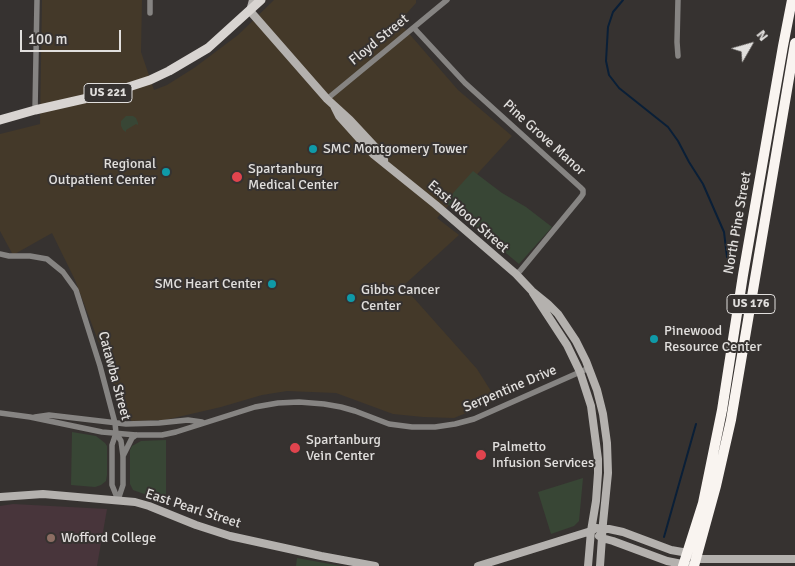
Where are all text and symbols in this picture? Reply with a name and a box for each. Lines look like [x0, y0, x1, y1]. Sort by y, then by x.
street label: Floyd Street [346, 11, 412, 69]
scale bar [22, 20, 124, 52]
north arrow [725, 20, 775, 70]
text: N [753, 26, 772, 45]
text: 100 m [28, 30, 68, 48]
road number: US 221 [84, 84, 132, 102]
street label: Pine Grove Manor [499, 97, 589, 179]
place label: SMC Montgomery Tower [323, 141, 467, 157]
marker: SMC Montgomery Tower [307, 143, 319, 155]
place label: Regional Outpatient Center [49, 156, 156, 188]
place label: Spartanburg Medical Center [248, 161, 338, 193]
marker: Regional Outpatient Center [160, 166, 172, 178]
marker: Spartanburg Medical Center [230, 170, 244, 184]
street label: North Pine Street [721, 170, 755, 276]
street label: East Wood Street [424, 177, 512, 257]
place label: SMC Heart Center [155, 276, 262, 292]
marker: SMC Heart Center [266, 278, 278, 290]
place label: Gibbs Cancer Center [361, 282, 440, 314]
marker: Gibbs Cancer Center [345, 292, 357, 304]
road number: US 176 [727, 294, 775, 314]
place label: Pinewood Resource Center [664, 323, 762, 356]
street label: Catawba Street [94, 330, 134, 422]
marker: Pinewood Resource Center [648, 333, 660, 345]
street label: Serpentine Drive [461, 362, 559, 416]
place label: Spartanburg Vein Center [306, 432, 381, 464]
place label: Palmetto Infusion Services [492, 439, 594, 472]
marker: Spartanburg Vein Center [288, 441, 302, 455]
marker: Palmetto Infusion Services [474, 448, 488, 462]
street label: East Pearl Street [143, 486, 243, 532]
place label: Wofford College [61, 530, 156, 546]
marker: Wofford College [45, 532, 57, 544]

